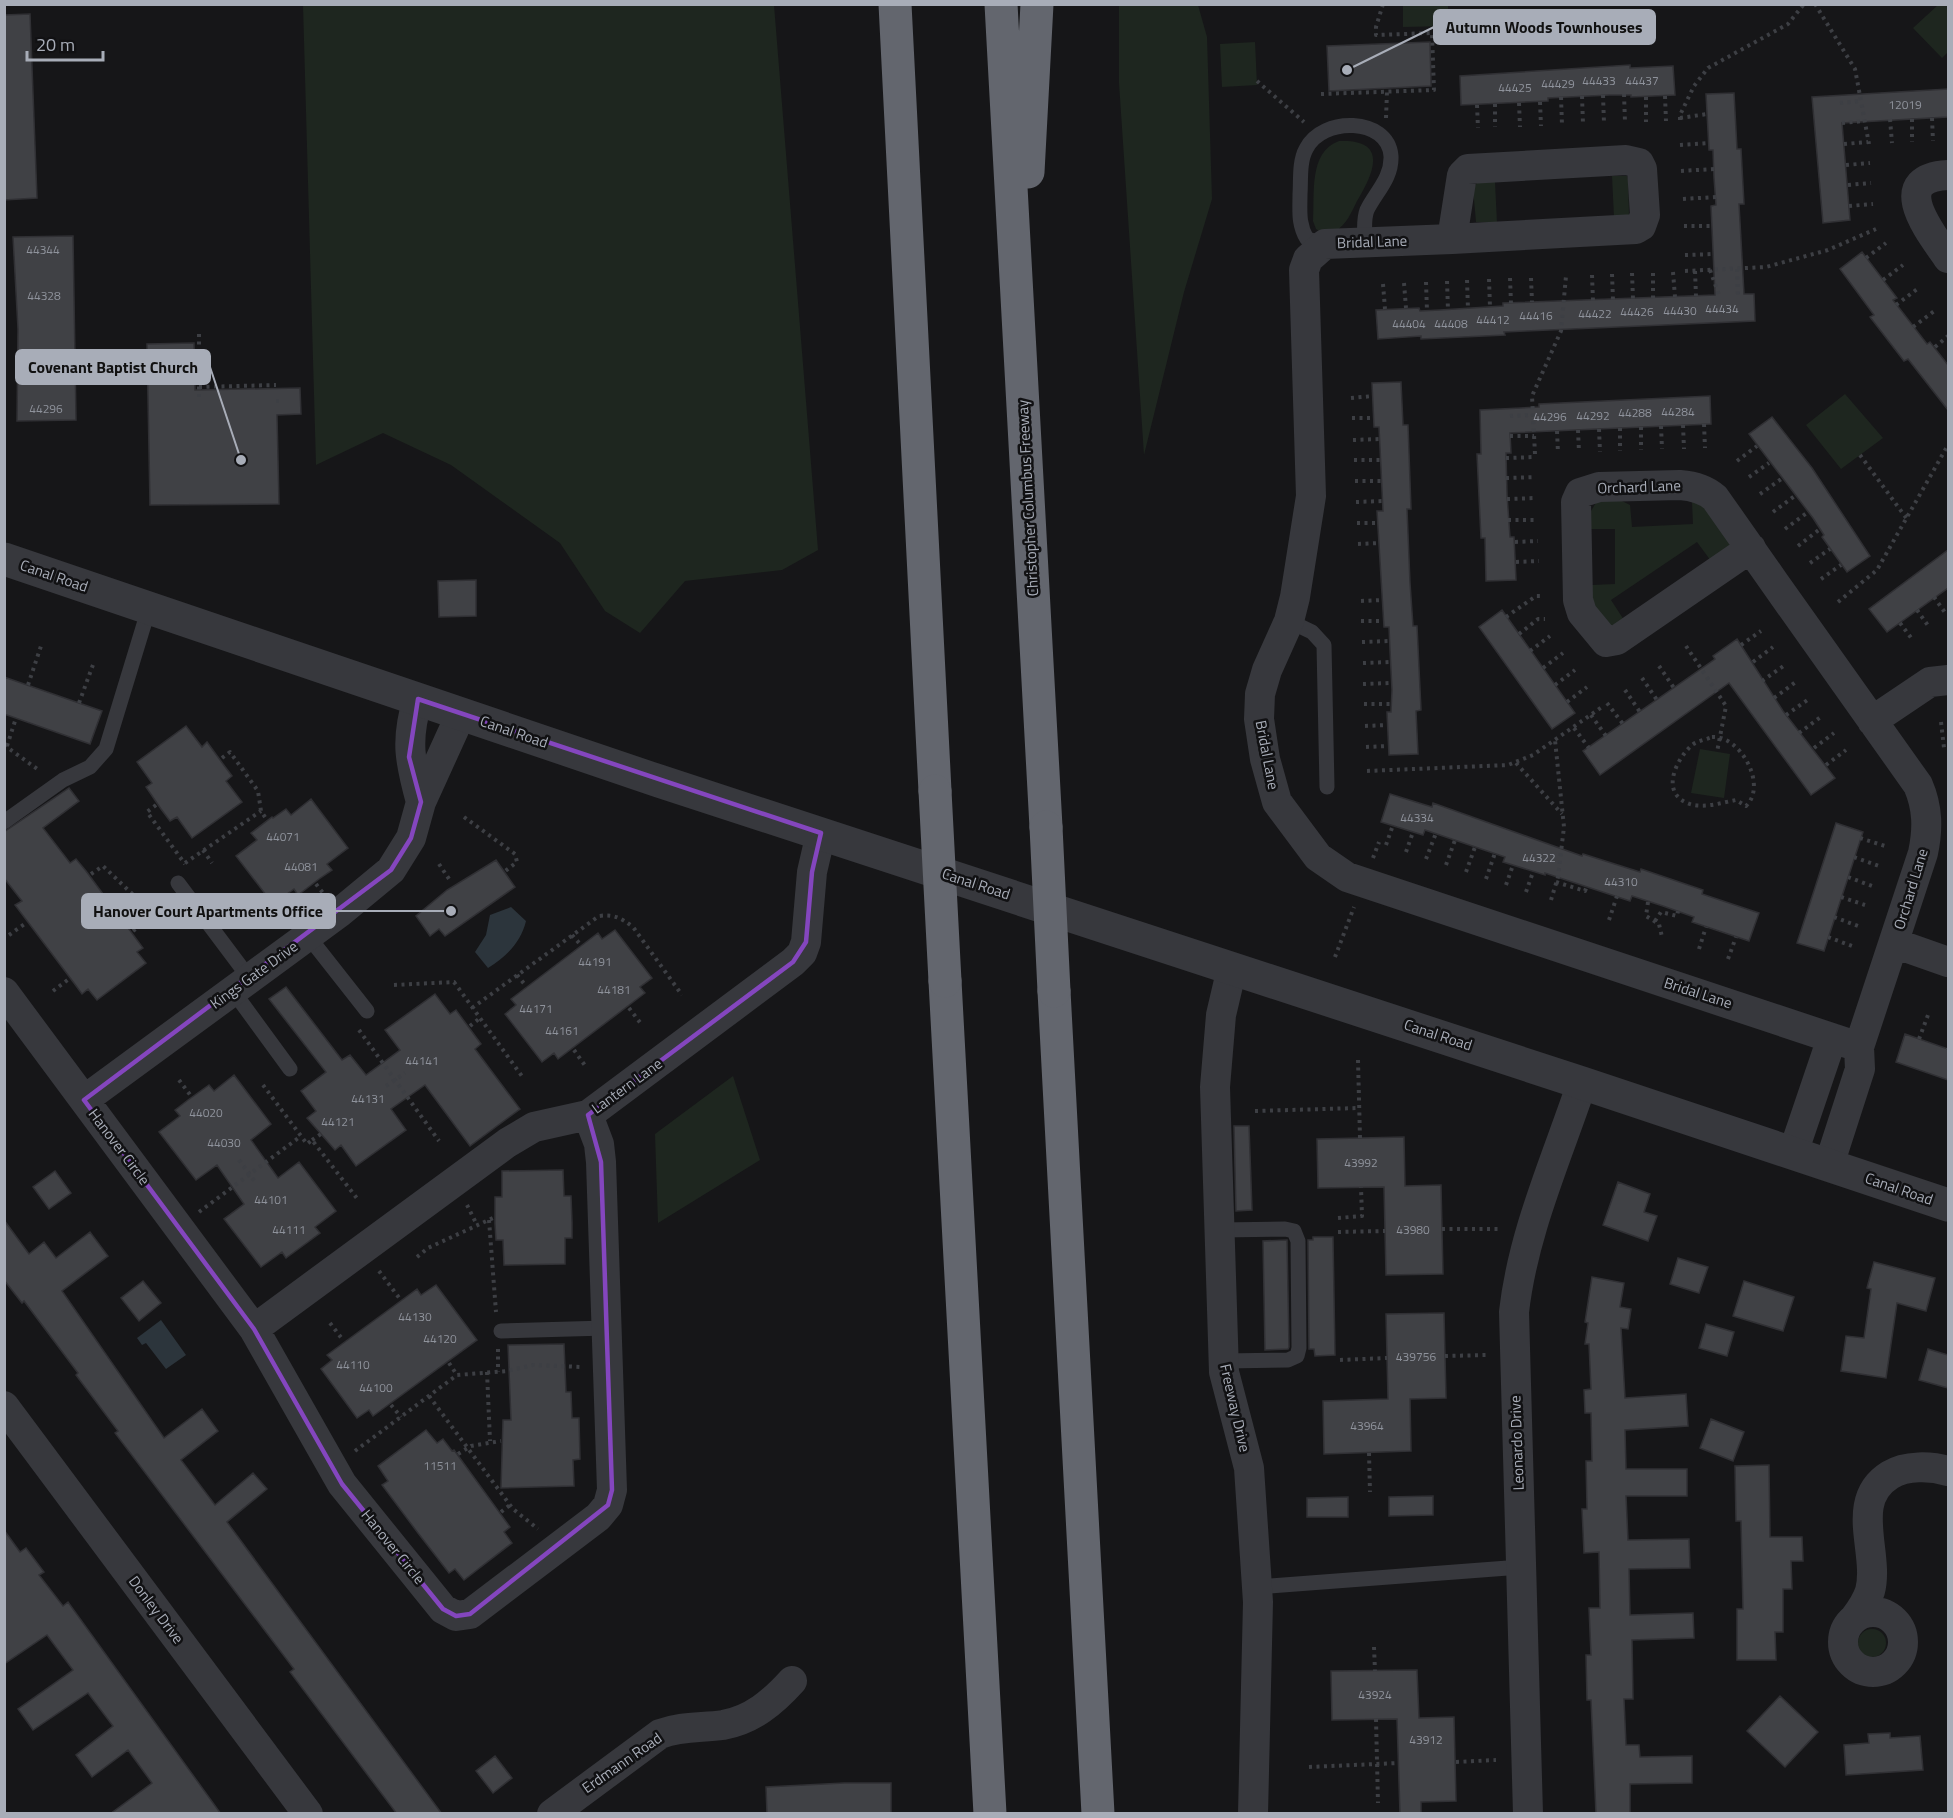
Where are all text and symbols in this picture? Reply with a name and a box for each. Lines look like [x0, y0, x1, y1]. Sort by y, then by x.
callout: Autumn Woods Townhouses [1434, 10, 1655, 44]
text: Autumn Woods Townhouses [1446, 15, 1642, 39]
scale bar [27, 24, 104, 62]
text: 20 m [36, 31, 75, 58]
house number: 44433 [1582, 71, 1616, 90]
house number: 44437 [1625, 71, 1659, 90]
house number: 44429 [1541, 74, 1575, 93]
house number: 44425 [1498, 78, 1532, 97]
house number: 12019 [1888, 95, 1922, 114]
street label: Bridal Lane [1336, 229, 1407, 254]
house number: 44344 [26, 240, 60, 259]
house number: 44328 [27, 286, 61, 305]
house number: 44434 [1705, 299, 1739, 318]
house number: 44430 [1663, 301, 1697, 320]
house number: 44426 [1620, 302, 1654, 321]
house number: 44422 [1578, 304, 1612, 323]
house number: 44416 [1519, 306, 1553, 325]
house number: 44412 [1476, 310, 1510, 329]
house number: 44404 [1392, 314, 1426, 333]
house number: 44408 [1434, 314, 1468, 333]
callout: Covenant Baptist Church [16, 350, 210, 384]
text: Covenant Baptist Church [28, 355, 198, 379]
house number: 44296 [29, 399, 63, 418]
street label: Christopher Columbus Freeway [1011, 399, 1044, 597]
house number: 44284 [1661, 402, 1695, 421]
house number: 44288 [1618, 403, 1652, 422]
house number: 44292 [1576, 406, 1610, 425]
house number: 44296 [1533, 407, 1567, 426]
street label: Orchard Lane [1597, 474, 1681, 499]
street label: Canal Road [17, 553, 91, 598]
street label: Canal Road [477, 709, 551, 754]
street label: Bridal Lane [1249, 718, 1285, 792]
house number: 44334 [1400, 808, 1434, 827]
house number: 44071 [266, 827, 300, 846]
street label: Orchard Lane [1887, 846, 1934, 932]
house number: 44322 [1522, 848, 1556, 867]
house number: 44081 [284, 857, 318, 876]
street label: Canal Road [939, 862, 1013, 905]
house number: 44310 [1604, 872, 1638, 891]
callout: Hanover Court Apartments Office [82, 894, 335, 928]
text: Hanover Court Apartments Office [93, 899, 323, 923]
street label: Kings Gate Drive [205, 935, 302, 1014]
house number: 44191 [578, 952, 612, 971]
street label: Bridal Lane [1661, 971, 1735, 1014]
house number: 44181 [597, 980, 631, 999]
house number: 44171 [519, 999, 553, 1018]
street label: Canal Road [1401, 1013, 1475, 1056]
house number: 44161 [545, 1021, 579, 1040]
house number: 44141 [405, 1051, 439, 1070]
street label: Lantern Lane [587, 1052, 667, 1119]
house number: 44131 [351, 1089, 385, 1108]
house number: 44020 [189, 1103, 223, 1122]
street label: Hanover Circle [83, 1104, 156, 1190]
house number: 44121 [321, 1112, 355, 1131]
house number: 44030 [207, 1133, 241, 1152]
house number: 43992 [1344, 1153, 1378, 1172]
street label: Canal Road [1862, 1166, 1936, 1211]
house number: 44101 [254, 1190, 288, 1209]
house number: 44111 [272, 1220, 306, 1239]
house number: 43980 [1396, 1220, 1430, 1239]
house number: 44130 [398, 1307, 432, 1326]
house number: 44120 [423, 1329, 457, 1348]
house number: 439756 [1396, 1347, 1436, 1366]
house number: 44110 [336, 1355, 370, 1374]
street label: Freeway Drive [1214, 1362, 1257, 1454]
house number: 44100 [359, 1378, 393, 1397]
street label: Leonardo Drive [1503, 1395, 1530, 1491]
house number: 43964 [1350, 1416, 1384, 1435]
house number: 11511 [423, 1456, 457, 1475]
street label: Hanover Circle [356, 1504, 431, 1589]
street label: Donley Drive [123, 1571, 190, 1649]
house number: 43924 [1358, 1685, 1392, 1704]
street label: Erdmann Road [577, 1726, 666, 1799]
house number: 43912 [1409, 1730, 1443, 1749]

